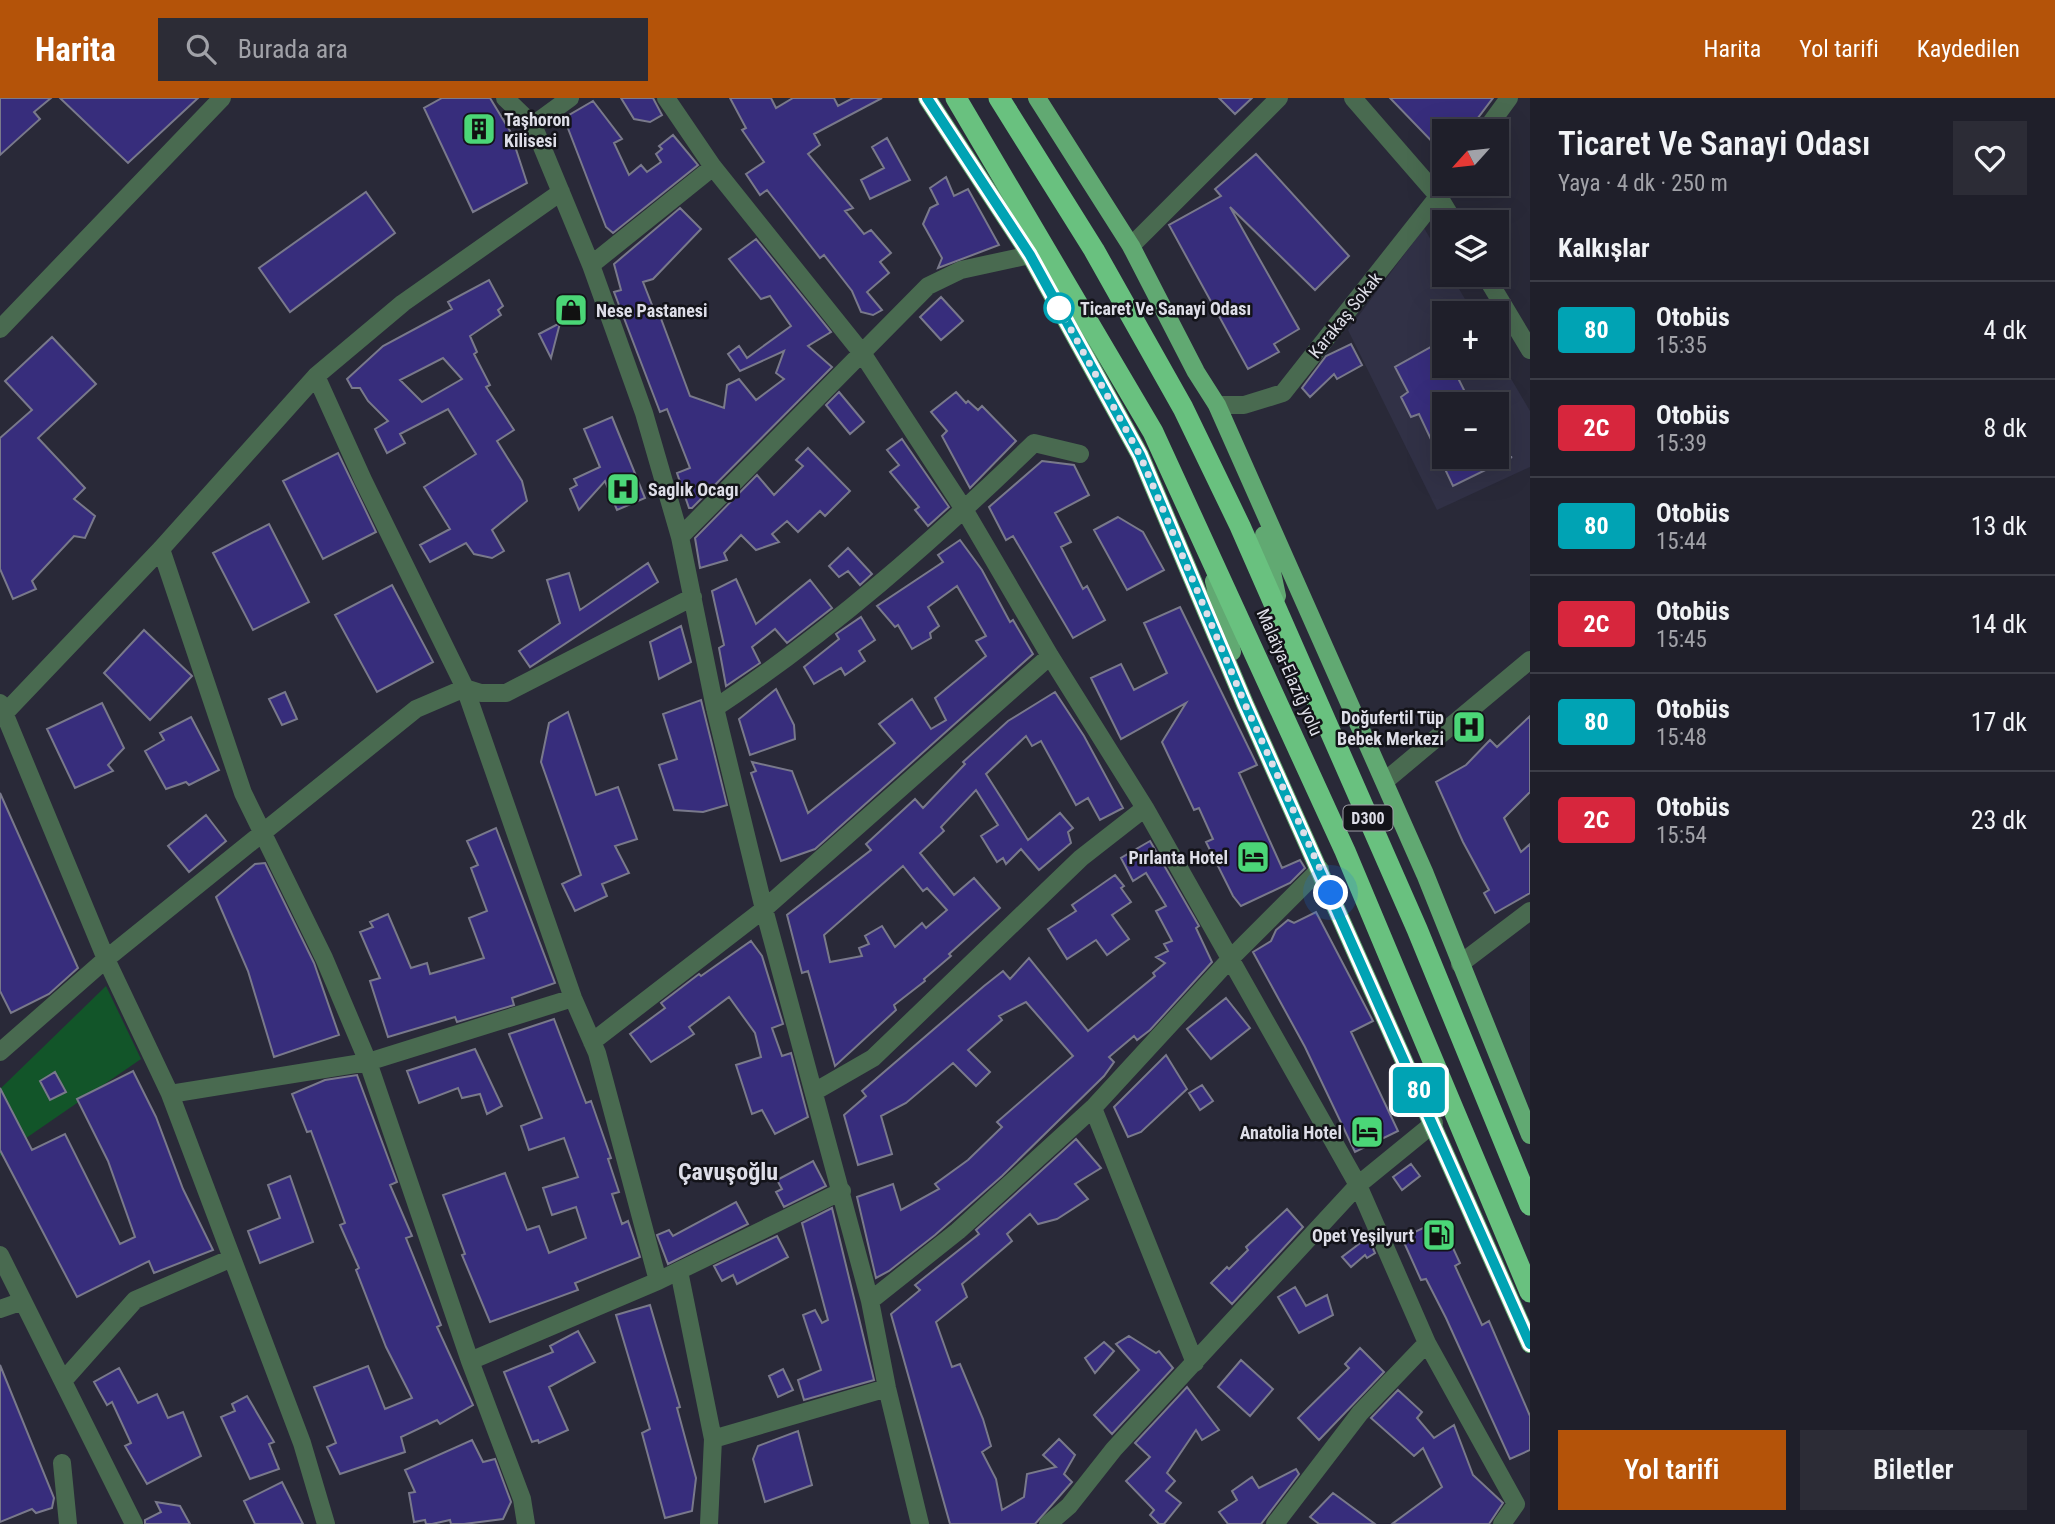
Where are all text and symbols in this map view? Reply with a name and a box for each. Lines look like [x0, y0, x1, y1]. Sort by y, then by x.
search box [158, 18, 648, 81]
text: Harita [35, 30, 116, 69]
icon: search [182, 30, 220, 68]
text: Burada ara [238, 34, 348, 64]
text: Harita [1704, 35, 1761, 63]
text: Yol tarifi [1799, 35, 1879, 63]
text: Kaydedilen [1917, 35, 2020, 63]
place label: Taşhoron Kilisesi [504, 109, 570, 151]
building icon: Taşhoron Kilisesi [460, 110, 498, 148]
north arrow [1432, 119, 1508, 196]
map controls [1432, 119, 1509, 469]
button: heart [1953, 121, 2027, 195]
text: Ticaret Ve Sanayi Odası [1558, 124, 1870, 163]
text: Yaya · 4 dk · 250 m [1558, 170, 1728, 197]
button: layers [1432, 210, 1509, 287]
text: Kalkışlar [1558, 233, 1650, 263]
street label: Karakaş Sokak [1304, 268, 1386, 362]
shop icon: Nese Pastanesi [552, 291, 590, 329]
marker: Ticaret Ve Sanayi Odası [1044, 293, 1074, 323]
place label: Ticaret Ve Sanayi Odası [1080, 298, 1251, 319]
place label: Nese Pastanesi [596, 300, 708, 321]
button: + [1432, 301, 1509, 378]
text: Otobüs [1656, 302, 1730, 332]
text: 4 dk [1984, 315, 2027, 345]
text: 80 [1584, 316, 1609, 344]
text: 15:35 [1656, 332, 1707, 359]
button: − [1432, 392, 1509, 469]
text: Otobüs [1656, 400, 1730, 430]
text: 8 dk [1984, 413, 2027, 443]
text: 2C [1584, 414, 1609, 442]
text: 15:39 [1656, 430, 1707, 457]
hospital icon: Saglık Ocagı [604, 470, 642, 508]
place label: Saglık Ocagı [648, 479, 739, 500]
text: Otobüs [1656, 498, 1730, 528]
text: 13 dk [1971, 511, 2027, 541]
text: 80 [1584, 512, 1609, 540]
text: 15:44 [1656, 528, 1707, 555]
text: Otobüs [1656, 596, 1730, 626]
street label: Malatya-Elazığ yolu [1253, 605, 1327, 739]
text: 14 dk [1971, 609, 2027, 639]
text: 2C [1584, 610, 1609, 638]
text: 15:45 [1656, 626, 1707, 653]
text: Otobüs [1656, 694, 1730, 724]
place label: Doğufertil Tüp Bebek Merkezi [1337, 707, 1444, 749]
text: 17 dk [1971, 707, 2027, 737]
hospital icon: Doğufertil Tüp Bebek Merkezi [1450, 708, 1488, 746]
text: 80 [1584, 708, 1609, 736]
text: 15:48 [1656, 724, 1707, 751]
text: Otobüs [1656, 792, 1730, 822]
text: 23 dk [1971, 805, 2027, 835]
road number: D300 [1344, 806, 1392, 831]
text: 2C [1584, 806, 1609, 834]
text: 15:54 [1656, 822, 1707, 849]
hotel icon: Pırlanta Hotel [1234, 838, 1272, 876]
place label: Pırlanta Hotel [1128, 847, 1228, 868]
your location [1313, 875, 1348, 910]
line badge: 80 [1388, 1067, 1450, 1113]
text: 80 [1407, 1076, 1431, 1104]
hotel icon: Anatolia Hotel [1348, 1113, 1386, 1151]
place label: Anatolia Hotel [1240, 1122, 1342, 1143]
district label: Çavuşoğlu [678, 1158, 778, 1186]
fuel station icon: Opet Yeşilyurt [1420, 1216, 1458, 1254]
place label: Opet Yeşilyurt [1312, 1225, 1414, 1246]
button: Yol tarifi [1558, 1430, 1786, 1510]
button: Biletler [1800, 1430, 2027, 1510]

